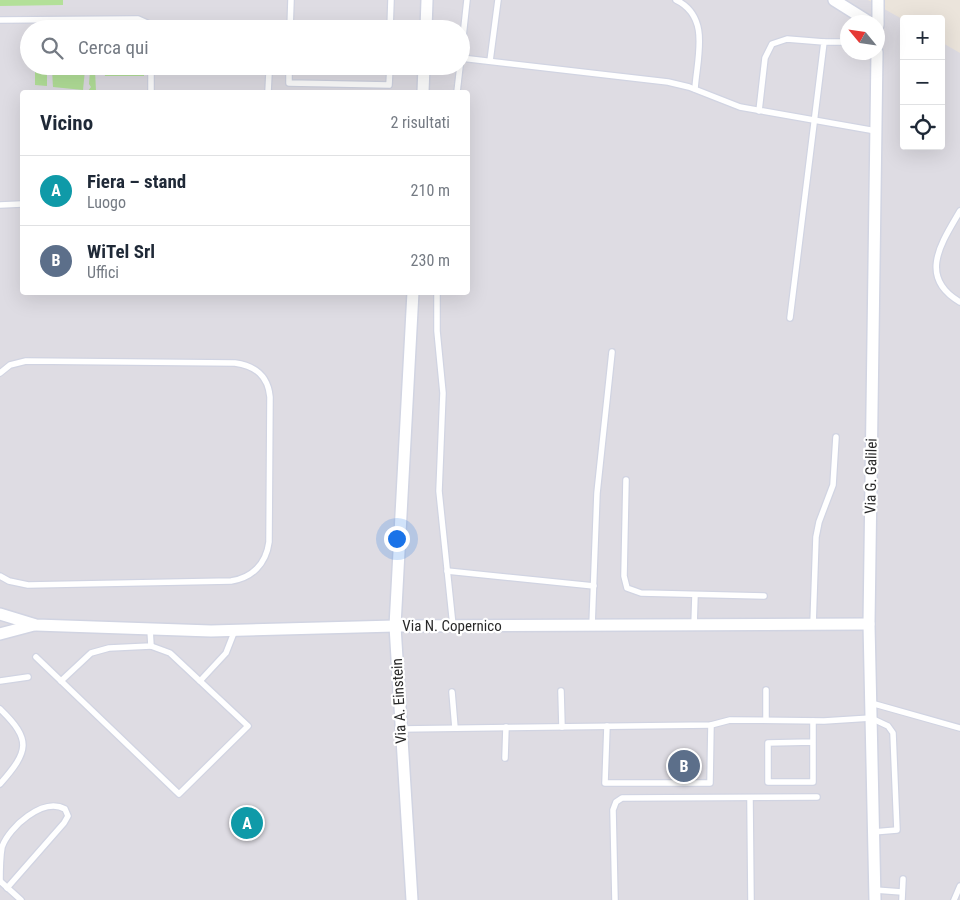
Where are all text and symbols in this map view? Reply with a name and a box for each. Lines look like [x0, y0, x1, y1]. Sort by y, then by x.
north arrow [840, 15, 885, 60]
map controls [900, 15, 945, 150]
button: + [900, 15, 945, 60]
search box [20, 20, 470, 75]
icon: search [38, 34, 66, 62]
text: Cerca qui [78, 36, 149, 59]
button: − [900, 60, 945, 105]
button: locate [900, 105, 945, 150]
text: Vicino [40, 111, 93, 135]
text: 2 risultati [390, 113, 450, 132]
text: Fiera – stand [87, 170, 186, 193]
text: A [51, 181, 61, 200]
text: 210 m [411, 181, 450, 200]
text: Luogo [87, 193, 126, 212]
text: WiTel Srl [87, 240, 155, 263]
text: B [52, 251, 60, 270]
text: 230 m [411, 251, 450, 270]
text: Uffici [87, 263, 119, 282]
street label: Via G. Galilei [861, 438, 881, 514]
your location [384, 526, 410, 552]
street label: Via N. Copernico [402, 617, 502, 635]
street label: Via A. Einstein [388, 658, 410, 744]
pin: B [668, 747, 700, 785]
pin: A [231, 804, 263, 842]

